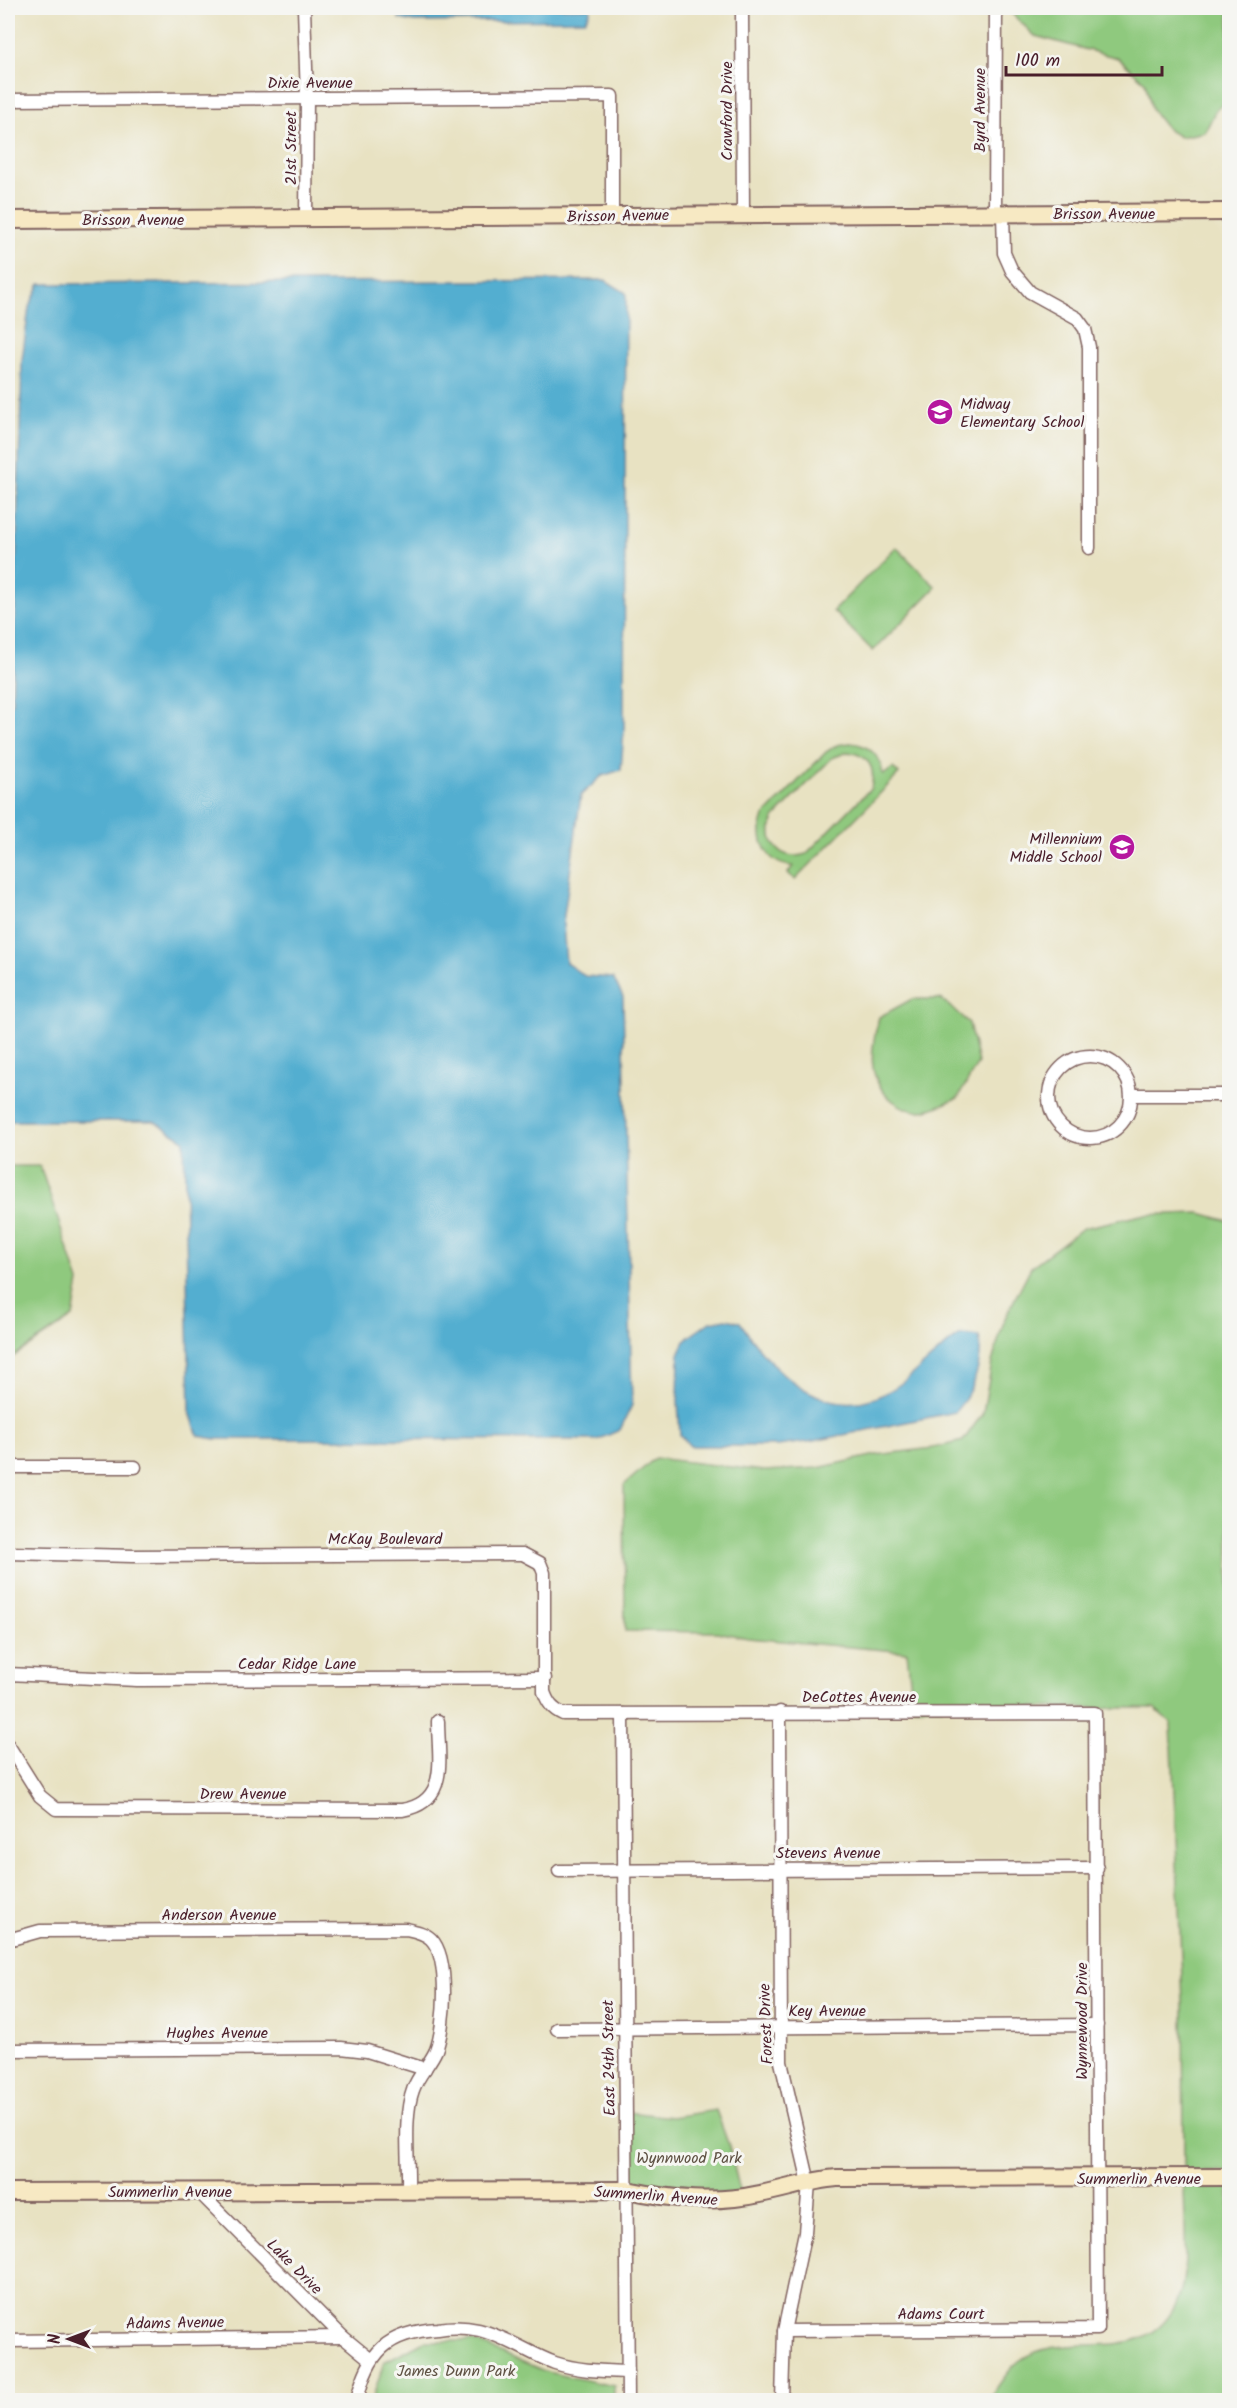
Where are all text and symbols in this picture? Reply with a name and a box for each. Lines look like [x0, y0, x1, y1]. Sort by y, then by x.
scale bar [1006, 39, 1162, 77]
text: 100 m [1015, 47, 1060, 76]
street label: Crawford Drive [715, 61, 740, 161]
street label: Byrd Avenue [968, 68, 993, 152]
street label: Dixie Avenue [267, 71, 353, 96]
street label: 21st Street [279, 110, 304, 185]
street label: Brisson Avenue [1053, 202, 1155, 227]
street label: Brisson Avenue [567, 203, 669, 230]
street label: Brisson Avenue [82, 208, 184, 233]
place label: Midway Elementary School [960, 392, 1085, 435]
school or university icon: Midway Elementary School [925, 397, 955, 427]
place label: Millennium Middle School [1009, 827, 1102, 870]
school or university icon: Millennium Middle School [1107, 832, 1137, 862]
street label: McKay Boulevard [328, 1527, 443, 1552]
street label: Cedar Ridge Lane [238, 1652, 356, 1677]
street label: DeCottes Avenue [802, 1685, 916, 1710]
street label: Drew Avenue [199, 1782, 287, 1807]
street label: Stevens Avenue [776, 1841, 880, 1866]
street label: Anderson Avenue [162, 1903, 276, 1928]
street label: Wynnewood Drive [1070, 1962, 1095, 2080]
street label: Forest Drive [753, 1983, 780, 2065]
street label: East 24th Street [596, 1999, 623, 2116]
street label: Key Avenue [788, 1999, 866, 2024]
street label: Hughes Avenue [166, 2021, 268, 2046]
park label: Wynnwood Park [636, 2146, 742, 2171]
street label: Summerlin Avenue [1077, 2167, 1201, 2192]
street label: Summerlin Avenue [108, 2180, 232, 2205]
street label: Summerlin Avenue [593, 2180, 719, 2213]
street label: Lake Drive [260, 2233, 328, 2301]
street label: Adams Court [897, 2302, 985, 2327]
north arrow [39, 2309, 99, 2369]
street label: Adams Avenue [126, 2310, 224, 2337]
text: N [43, 2334, 68, 2344]
park label: James Dunn Park [397, 2359, 516, 2384]

